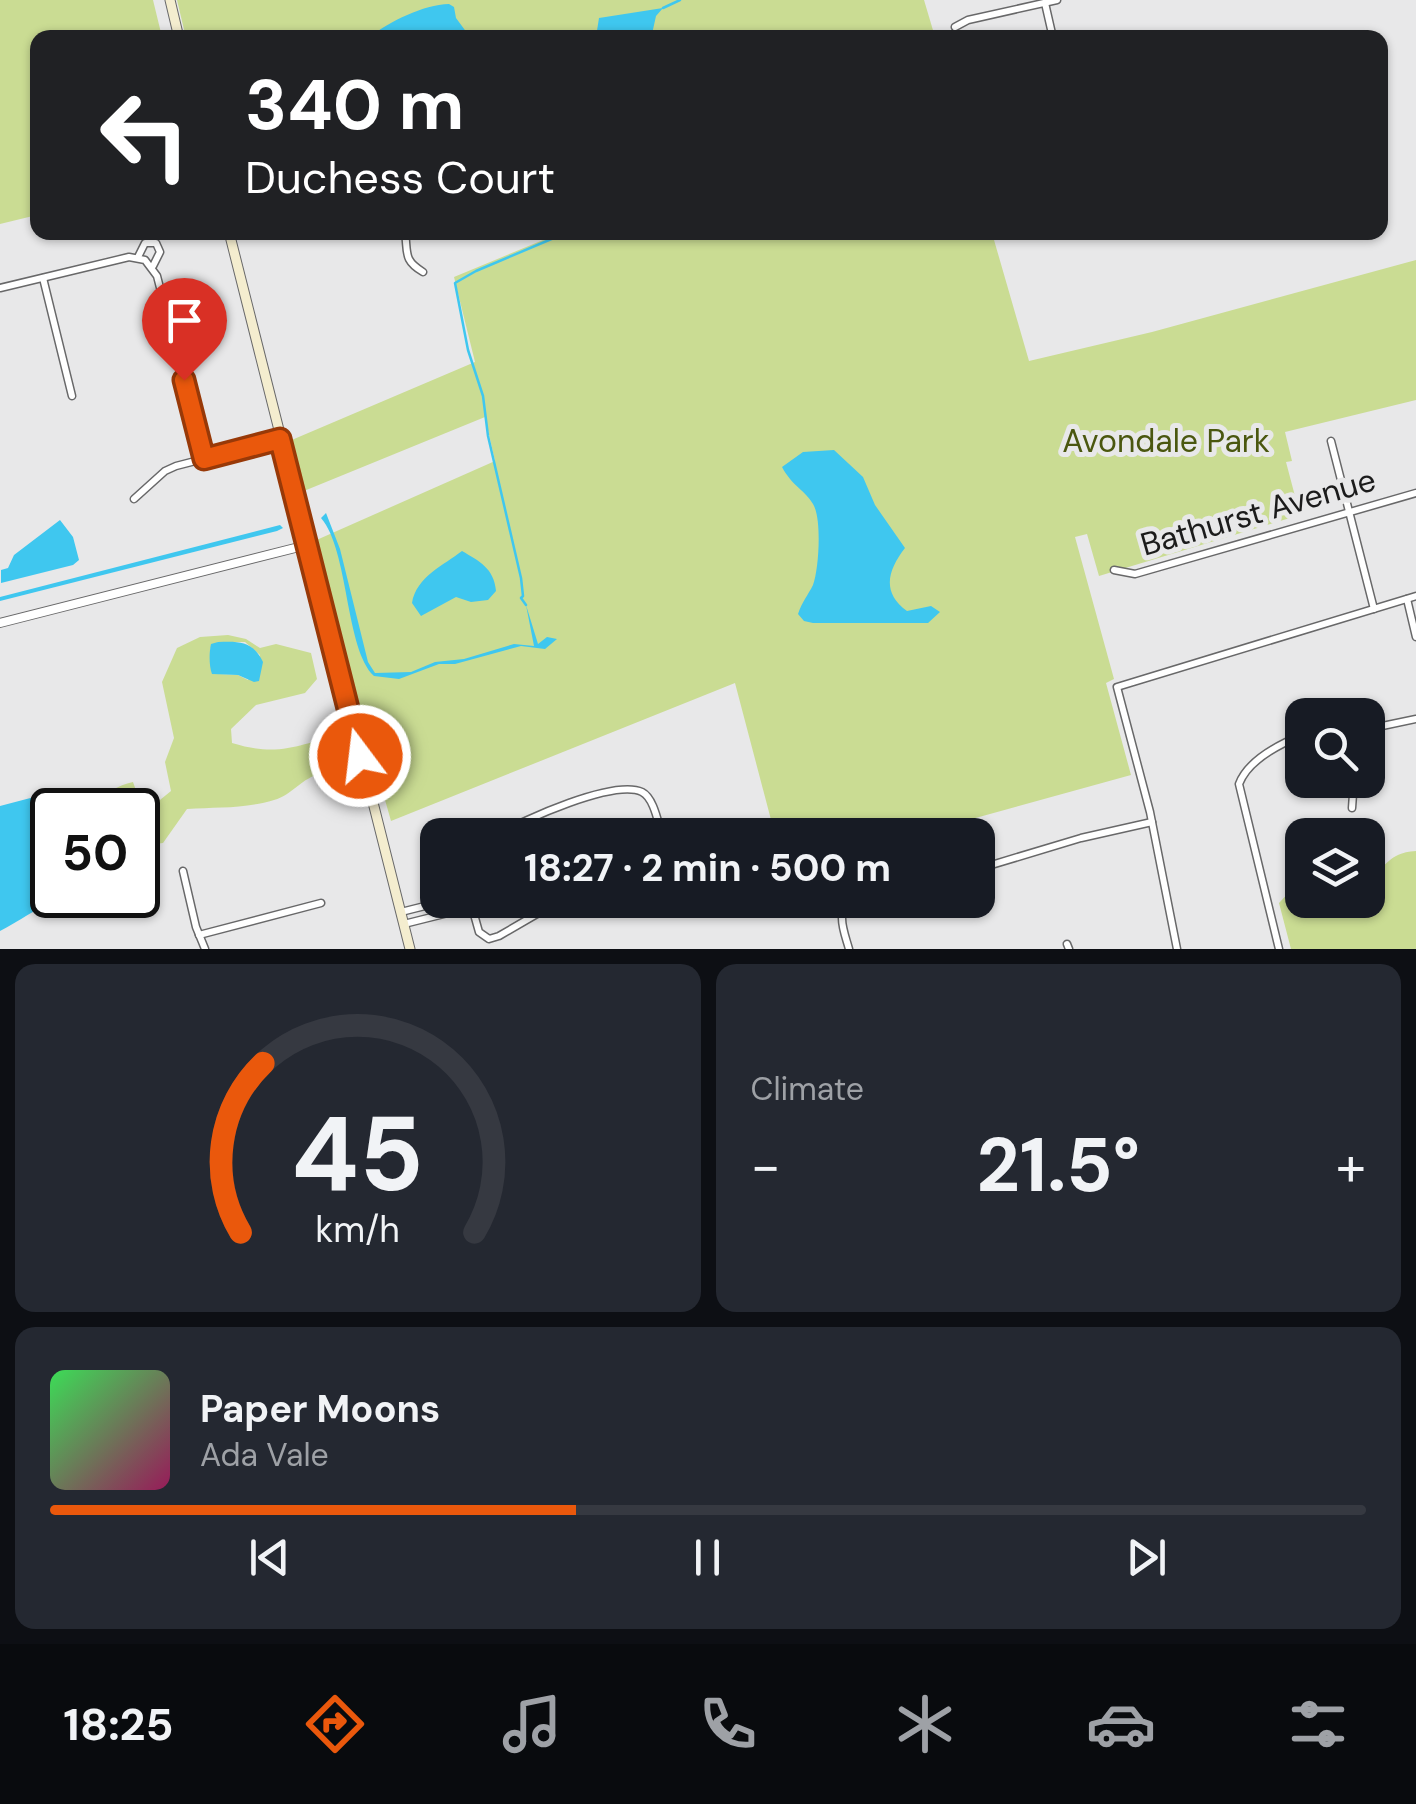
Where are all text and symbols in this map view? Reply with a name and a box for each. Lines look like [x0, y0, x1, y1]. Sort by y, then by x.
text: 340 m [245, 60, 464, 151]
icon: left [80, 70, 210, 200]
text: Duchess Court [245, 148, 555, 207]
pin [142, 278, 227, 381]
icon: arrive [157, 293, 212, 348]
park label: Avondale Park [1062, 420, 1270, 462]
street label: Bathurst Avenue [1136, 458, 1380, 566]
map controls [1285, 698, 1385, 918]
button: search [1285, 698, 1385, 798]
position arrow [308, 704, 412, 808]
speed limit sign: 50 [30, 788, 160, 918]
button: layers [1285, 818, 1385, 918]
text: 18:27 · 2 min · 500 m [524, 843, 891, 893]
text: Climate [751, 1068, 864, 1110]
text: 45 [292, 1087, 424, 1222]
text: 21.5° [977, 1117, 1140, 1214]
text: − [751, 1130, 781, 1202]
text: + [1336, 1130, 1366, 1202]
text: km/h [316, 1207, 400, 1253]
text: Paper Moons [200, 1384, 440, 1434]
text: Ada Vale [200, 1434, 329, 1476]
icon: previous [242, 1530, 297, 1585]
icon: pause [680, 1530, 735, 1585]
icon: next [1119, 1530, 1174, 1585]
icon: directions [300, 1689, 370, 1759]
icon: music [497, 1689, 567, 1759]
icon: phone [693, 1689, 763, 1759]
icon: climate [890, 1689, 960, 1759]
icon: car [1086, 1689, 1156, 1759]
icon: filters [1283, 1689, 1353, 1759]
text: 18:25 [63, 1695, 174, 1754]

